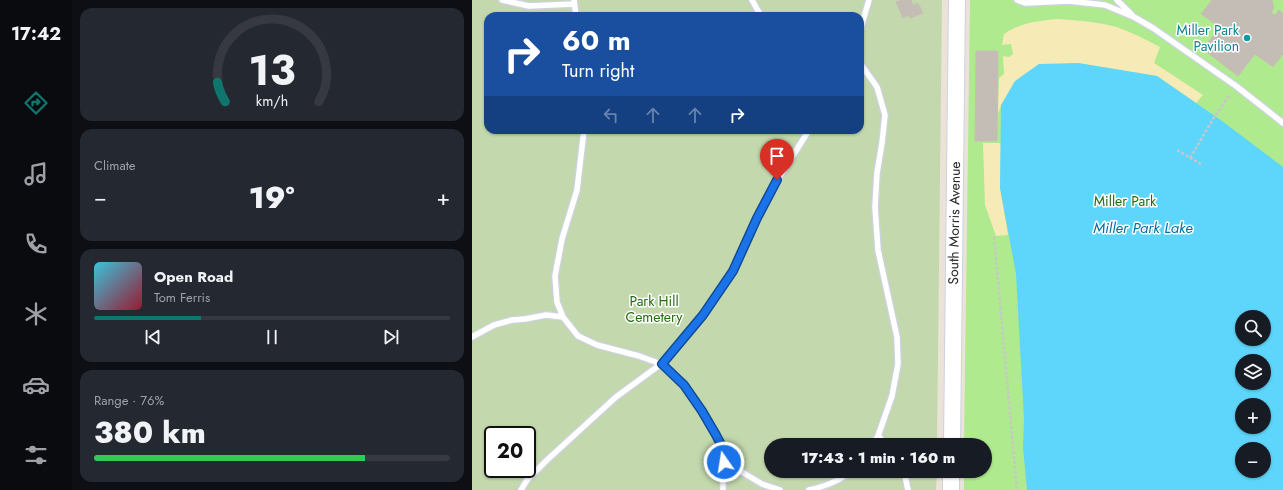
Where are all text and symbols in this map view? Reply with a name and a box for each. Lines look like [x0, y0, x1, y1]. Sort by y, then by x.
text: 60 m [562, 20, 631, 61]
place label: Miller Park Pavilion [1176, 20, 1240, 56]
text: 17:42 [11, 21, 61, 47]
icon: right [496, 28, 548, 80]
marker: Miller Park Pavilion [1242, 33, 1252, 43]
text: 13 [248, 40, 296, 101]
text: Turn right [562, 58, 634, 84]
icon: directions [22, 89, 50, 117]
text: km/h [256, 91, 288, 111]
icon: left [600, 104, 622, 126]
icon: ahead [642, 104, 664, 126]
icon: ahead [684, 104, 706, 126]
icon: right [726, 104, 748, 126]
pin [760, 139, 794, 180]
icon: arrive [766, 145, 788, 167]
text: Climate [94, 156, 135, 175]
icon: music [22, 160, 50, 188]
street label: South Morris Avenue [943, 161, 965, 285]
text: 19° [249, 176, 295, 219]
text: − [94, 181, 107, 213]
text: + [436, 181, 450, 213]
park label: Miller Park [1094, 191, 1157, 211]
water label: Miller Park Lake [1093, 217, 1193, 239]
icon: phone [22, 230, 50, 258]
text: Open Road [154, 266, 233, 288]
text: Tom Ferris [154, 288, 210, 307]
park label: Park Hill Cemetery [626, 291, 683, 327]
icon: climate [22, 300, 50, 328]
map controls [1235, 310, 1271, 478]
button: search [1235, 310, 1271, 346]
icon: previous [142, 326, 164, 348]
icon: pause [261, 326, 283, 348]
icon: next [380, 326, 402, 348]
button: layers [1235, 354, 1271, 390]
icon: car [22, 371, 50, 399]
text: Range · 76% [94, 391, 164, 410]
button: + [1235, 398, 1271, 434]
text: 380 km [94, 411, 206, 454]
speed limit sign: 20 [484, 426, 536, 478]
icon: filters [22, 441, 50, 469]
position arrow [703, 441, 745, 483]
button: − [1235, 442, 1271, 478]
text: 17:43 · 1 min · 160 m [801, 447, 955, 469]

